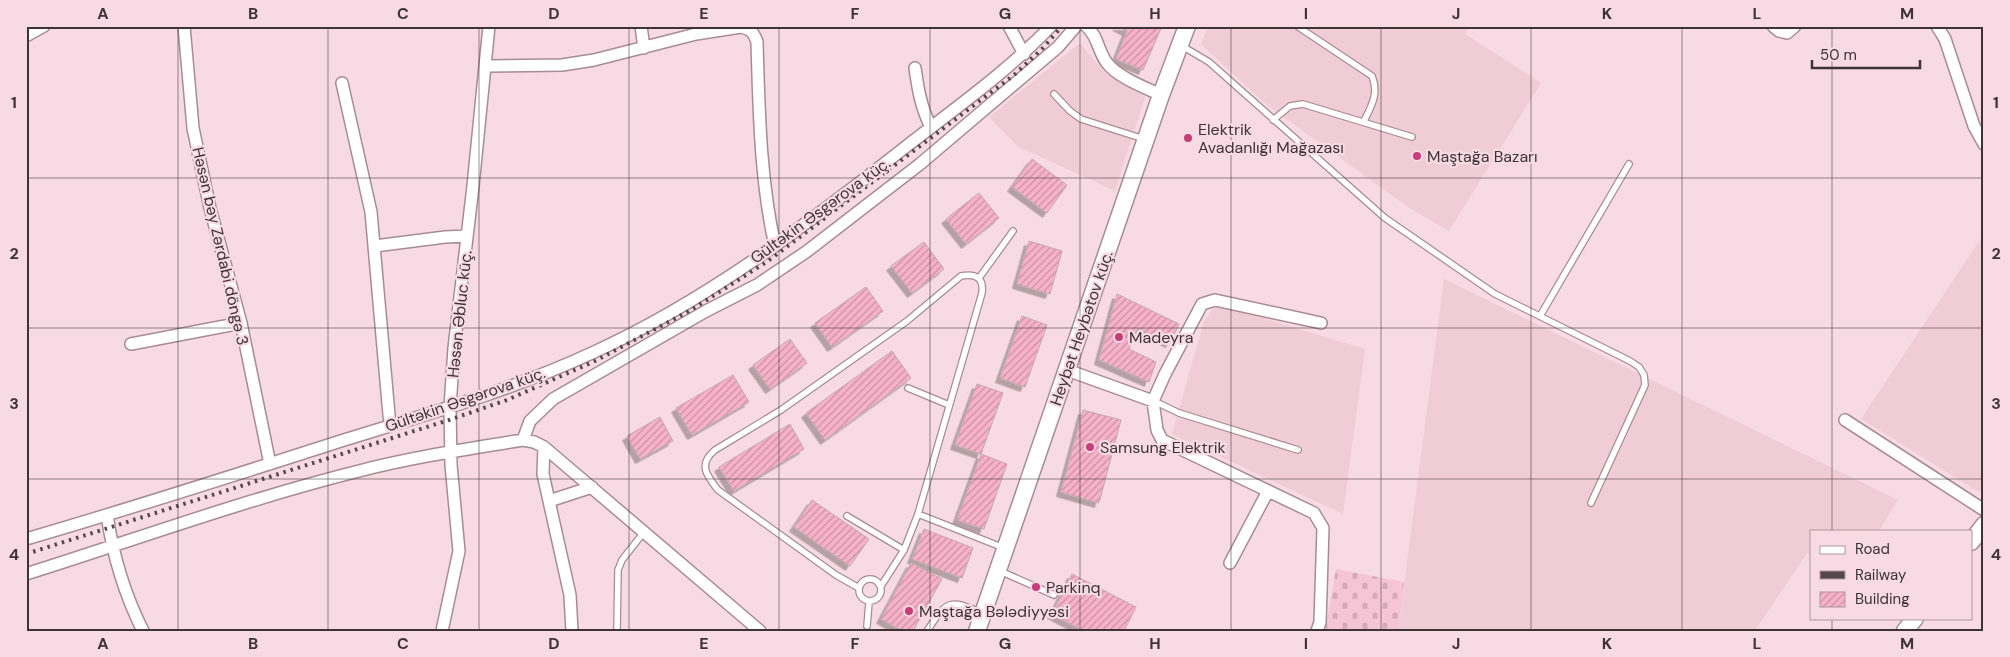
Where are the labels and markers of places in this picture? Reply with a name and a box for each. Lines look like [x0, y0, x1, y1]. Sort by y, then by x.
place label: Elektrik Avadanlığı Mağazası [1198, 119, 1344, 158]
marker: Elektrik Avadanlığı Mağazası [1182, 132, 1194, 144]
place label: Maştağa Bazarı [1427, 146, 1538, 167]
marker: Maştağa Bazarı [1411, 150, 1423, 162]
place label: Madeyra [1129, 327, 1193, 348]
marker: Madeyra [1113, 331, 1125, 343]
place label: Samsung Elektrik [1100, 437, 1226, 458]
marker: Samsung Elektrik [1084, 441, 1096, 453]
place label: Parkinq [1046, 577, 1101, 598]
marker: Parkinq [1030, 581, 1042, 593]
place label: Maştağa Bələdiyyəsi [919, 601, 1069, 622]
marker: Maştağa Bələdiyyəsi [903, 605, 915, 617]

